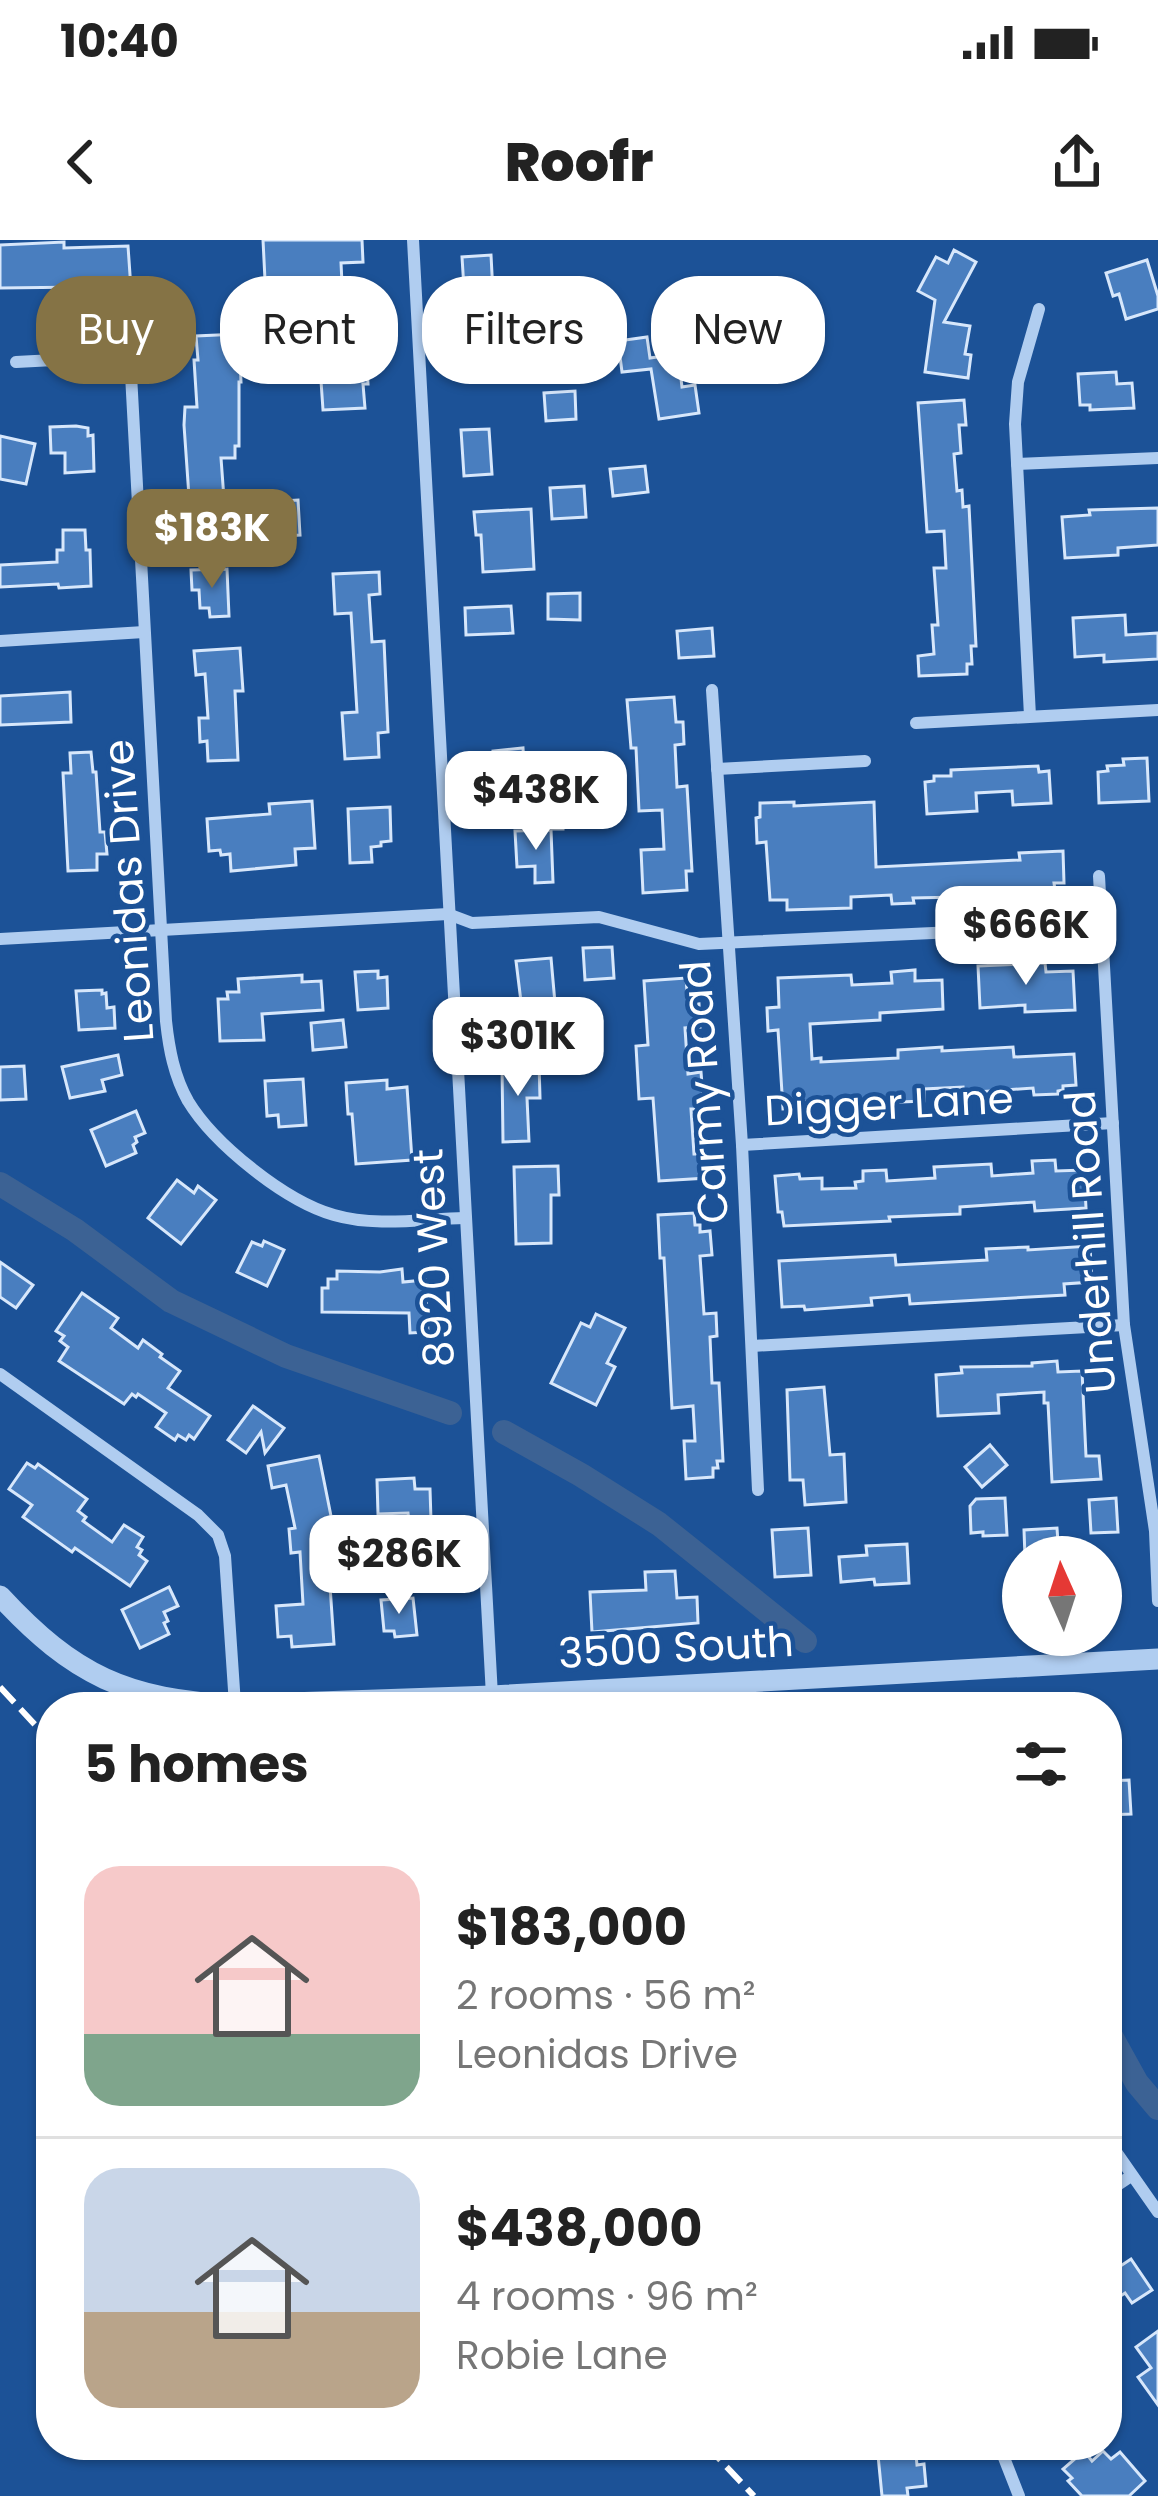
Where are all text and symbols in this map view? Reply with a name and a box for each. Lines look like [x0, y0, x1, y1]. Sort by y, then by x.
text: 10:40 [60, 10, 179, 73]
text: Roofr [505, 124, 653, 200]
icon: back [48, 129, 114, 195]
icon: share [1044, 129, 1110, 195]
chip: Buy [36, 276, 196, 384]
chip: Rent [220, 276, 398, 384]
chip: Filters [422, 276, 627, 384]
chip: New [651, 276, 825, 384]
pin: $183K [128, 489, 296, 591]
text: $183K [154, 500, 270, 555]
street label: Leonidas Drive [88, 738, 169, 1044]
pin: $438K [452, 751, 620, 853]
text: $438K [472, 762, 600, 817]
pin: $666K [942, 886, 1110, 988]
text: $666K [962, 897, 1090, 952]
street label: Carmy Road [666, 958, 743, 1226]
pin: $301K [434, 997, 602, 1099]
text: $301K [460, 1008, 576, 1063]
street label: Digger Lane [763, 1069, 1015, 1140]
street label: Underhill Road [1050, 1088, 1131, 1395]
street label: 8920 West [398, 1147, 469, 1369]
pin: $286K [315, 1515, 483, 1617]
text: $286K [336, 1526, 462, 1581]
north arrow [1002, 1536, 1122, 1656]
map controls [1002, 1536, 1122, 1656]
street label: 3500 South [557, 1612, 795, 1683]
text: 5 homes [84, 1728, 309, 1800]
icon: filters [1008, 1731, 1074, 1797]
text: $183,000 [456, 1891, 687, 1963]
icon: home [180, 1914, 324, 2058]
text: 2 rooms · 56 m² [456, 1968, 756, 2023]
text: Leonidas Drive [456, 2027, 738, 2082]
text: $438,000 [456, 2192, 702, 2264]
icon: home [180, 2216, 324, 2360]
text: 4 rooms · 96 m² [456, 2269, 758, 2324]
text: Robie Lane [456, 2328, 668, 2383]

